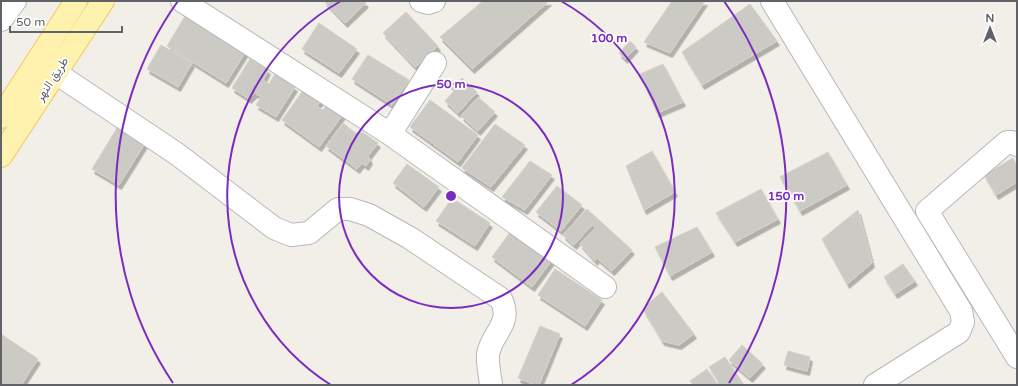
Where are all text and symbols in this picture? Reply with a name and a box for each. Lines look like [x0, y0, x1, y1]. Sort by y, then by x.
scale bar [10, 8, 122, 34]
north arrow [970, 8, 1010, 48]
text: N [986, 12, 994, 25]
text: 50 m [16, 15, 45, 29]
text: 100 m [591, 31, 627, 45]
street label: طريق النهر [32, 54, 72, 105]
text: 50 m [436, 77, 466, 91]
centre of rings [444, 189, 458, 203]
text: 150 m [768, 189, 804, 203]

